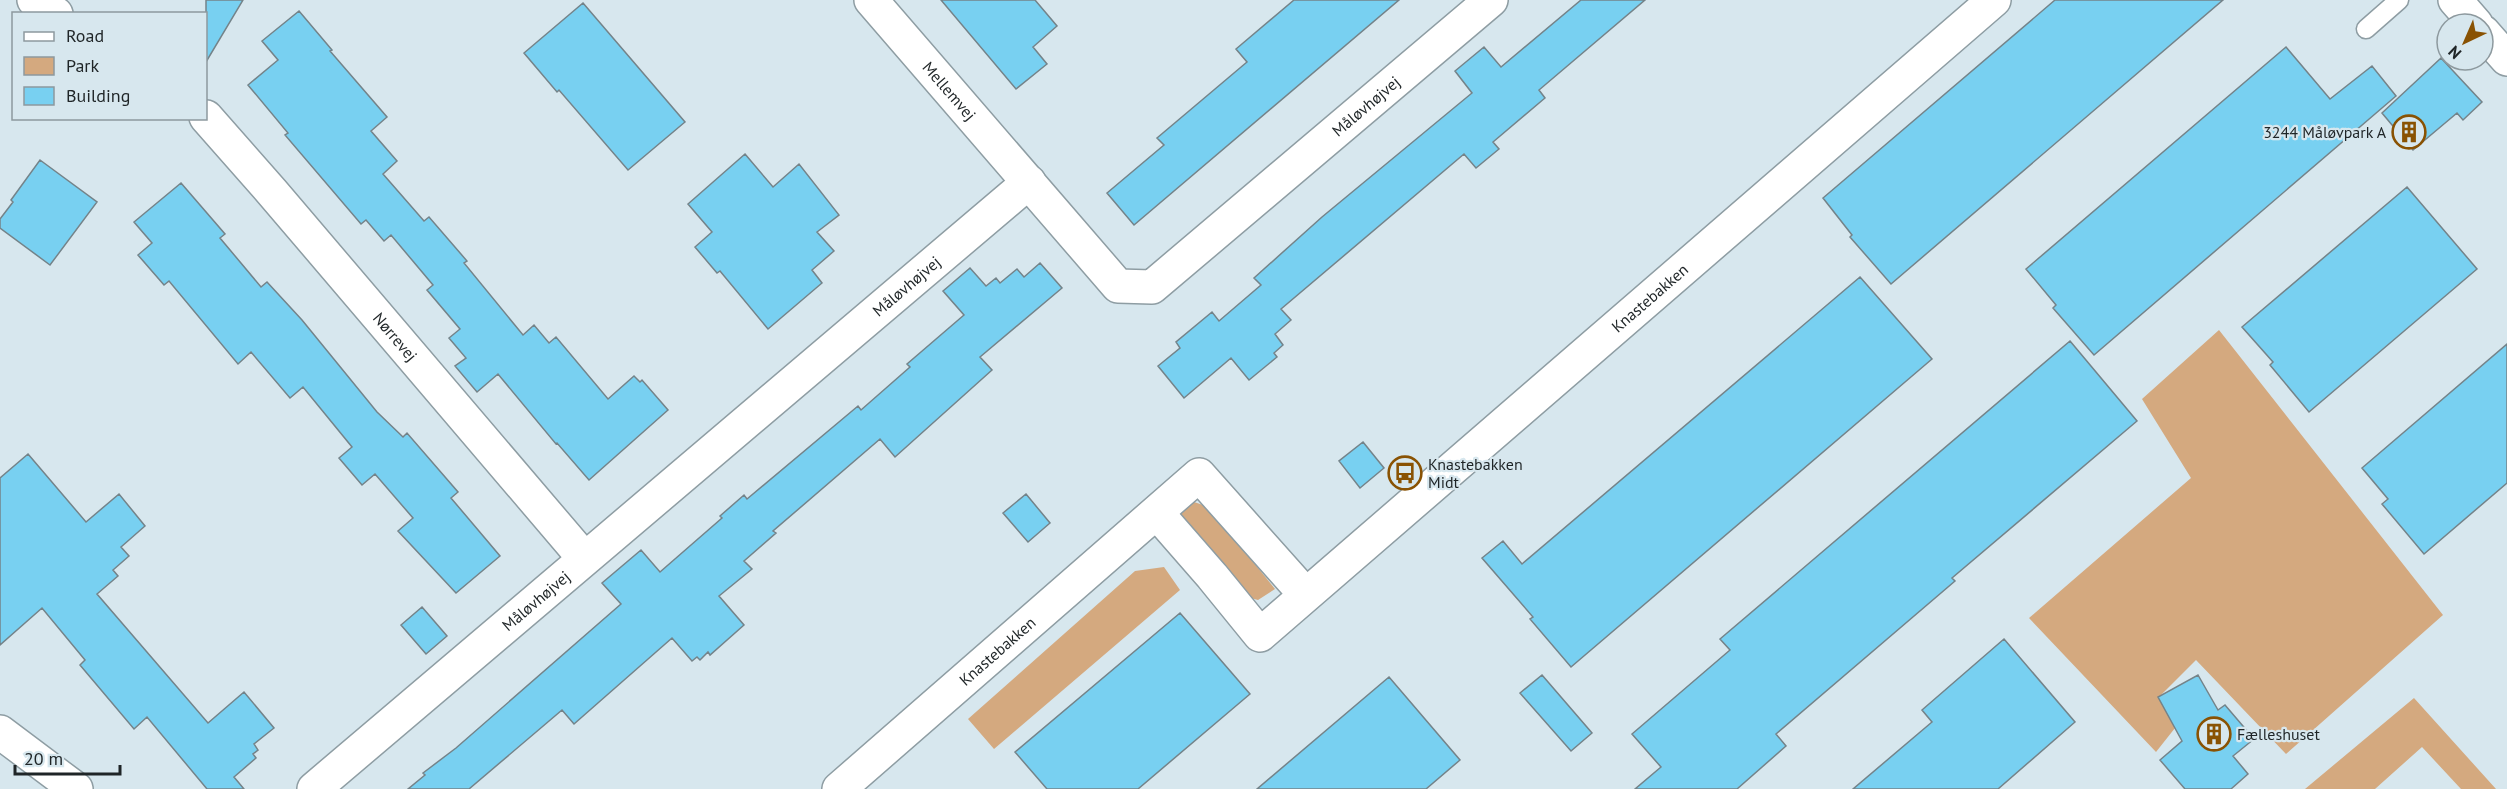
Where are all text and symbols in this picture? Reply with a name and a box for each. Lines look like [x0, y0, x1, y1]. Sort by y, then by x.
legend [12, 12, 207, 120]
north arrow [2435, 12, 2495, 72]
text: Road [66, 24, 104, 47]
text: N [2444, 42, 2465, 64]
text: Park [66, 54, 99, 77]
street label: Mellemvej [919, 57, 980, 124]
street label: Måløvhøjvej [1328, 72, 1404, 140]
text: Building [66, 84, 130, 107]
building icon: 3244 Måløvpark A [2391, 114, 2427, 150]
place label: 3244 Måløvpark A [2263, 122, 2387, 142]
street label: Måløvhøjvej [868, 252, 944, 321]
street label: Knastebakken [1607, 259, 1692, 336]
street label: Nørrevej [369, 308, 422, 365]
place label: Knastebakken Midt [1428, 454, 1523, 492]
bus stop icon: Knastebakken Midt [1387, 455, 1423, 491]
street label: Måløvhøjvej [498, 566, 574, 635]
street label: Knastebakken [955, 612, 1040, 690]
building icon: Fælleshuset [2196, 716, 2232, 752]
place label: Fælleshuset [2237, 724, 2320, 744]
scale bar [15, 738, 120, 776]
text: 20 m [24, 747, 63, 770]

